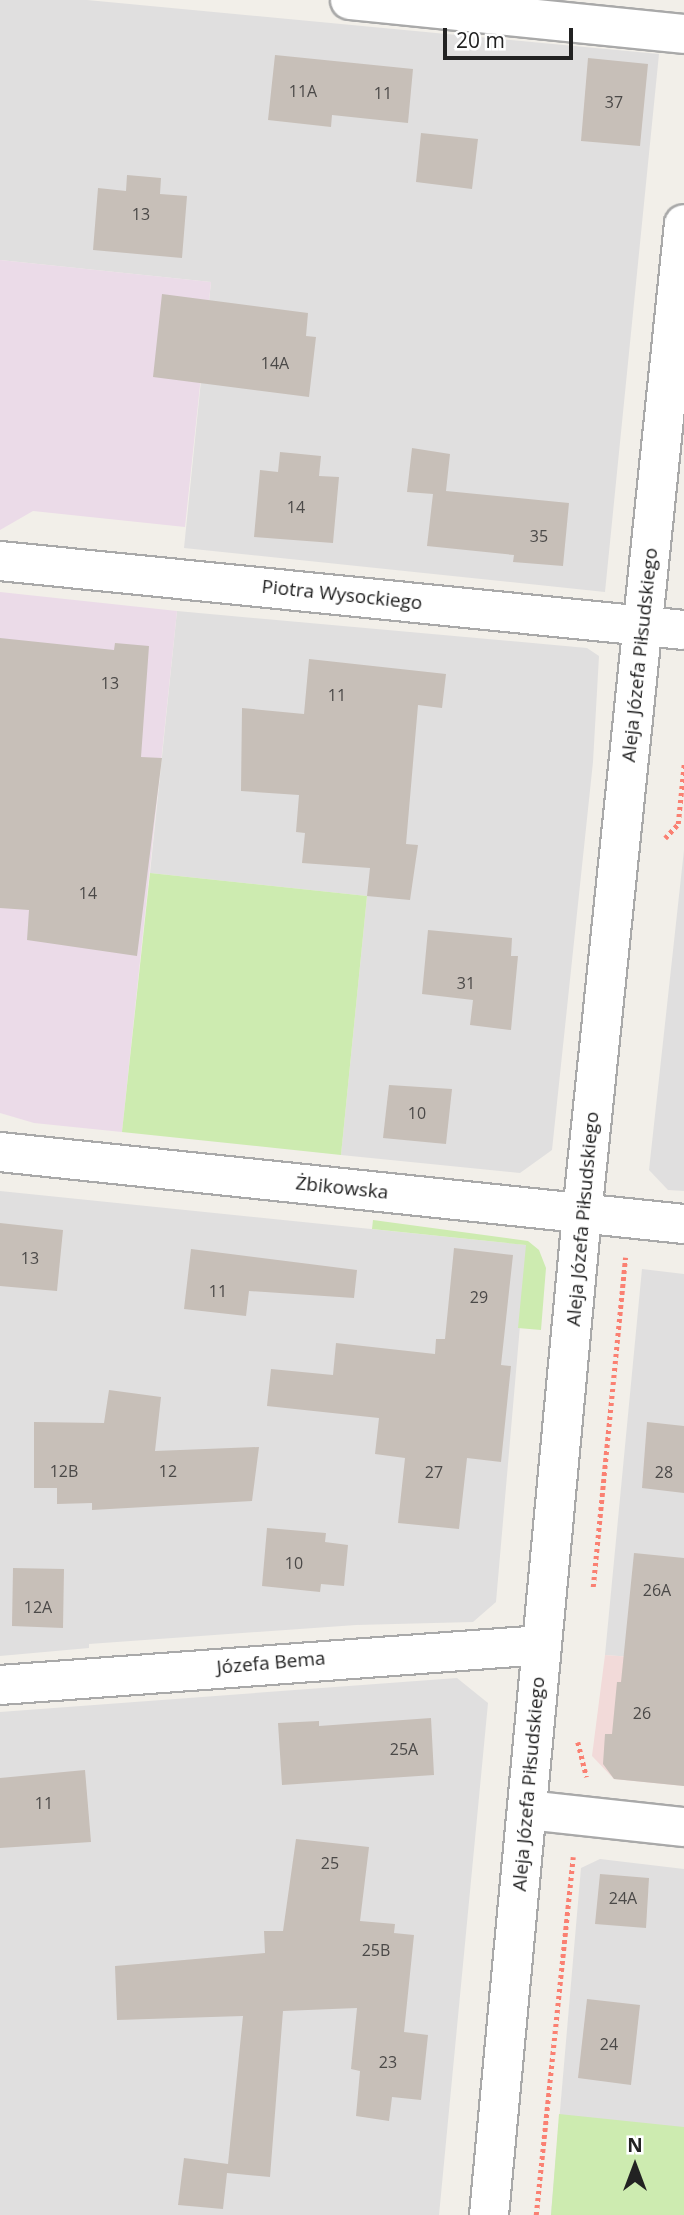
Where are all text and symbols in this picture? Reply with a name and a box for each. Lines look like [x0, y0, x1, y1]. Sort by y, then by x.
scale bar [446, 14, 576, 58]
text: 20 m [456, 26, 505, 54]
house number: 11A [289, 81, 317, 101]
house number: 11 [374, 83, 392, 103]
house number: 37 [605, 92, 623, 112]
house number: 13 [132, 204, 150, 224]
house number: 14A [261, 353, 289, 373]
house number: 14 [287, 497, 305, 517]
house number: 35 [530, 526, 548, 546]
street label: Aleja Józefa Piłsudskiego [617, 547, 663, 763]
street label: Piotra Wysockiego [260, 575, 424, 615]
house number: 13 [101, 673, 119, 693]
house number: 11 [328, 685, 346, 705]
house number: 14 [79, 883, 97, 903]
house number: 31 [457, 973, 475, 993]
house number: 10 [408, 1103, 426, 1123]
street label: Aleja Józefa Piłsudskiego [562, 1111, 604, 1327]
street label: Żbikowska [295, 1172, 389, 1204]
house number: 13 [21, 1248, 39, 1268]
house number: 11 [209, 1281, 227, 1301]
house number: 29 [470, 1287, 488, 1307]
house number: 12B [50, 1461, 78, 1481]
house number: 12 [159, 1461, 177, 1481]
house number: 27 [425, 1462, 443, 1482]
house number: 28 [655, 1462, 673, 1482]
house number: 10 [285, 1553, 303, 1573]
house number: 26A [643, 1580, 671, 1600]
house number: 12A [24, 1597, 52, 1617]
street label: Józefa Bema [216, 1647, 326, 1679]
street label: Aleja Józefa Piłsudskiego [508, 1676, 550, 1892]
house number: 26 [633, 1703, 651, 1723]
house number: 25A [390, 1739, 418, 1759]
house number: 11 [35, 1793, 53, 1813]
house number: 25 [321, 1853, 339, 1873]
house number: 24A [609, 1888, 637, 1908]
house number: 25B [362, 1940, 390, 1960]
house number: 24 [600, 2034, 618, 2054]
house number: 23 [379, 2052, 397, 2072]
north arrow [600, 2131, 670, 2201]
text: N [627, 2132, 643, 2158]

